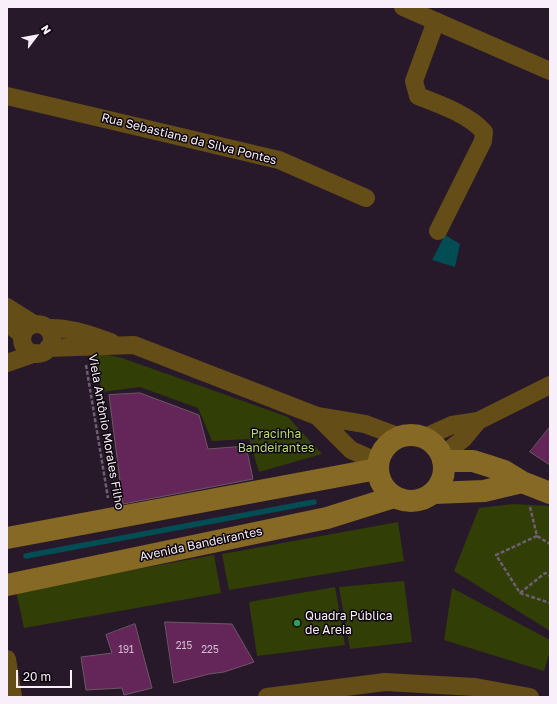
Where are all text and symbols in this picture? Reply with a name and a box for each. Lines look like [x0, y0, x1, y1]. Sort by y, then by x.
north arrow [16, 16, 56, 56]
text: N [39, 22, 54, 36]
street label: Rua Sebastiana da Silva Pontes [100, 110, 278, 168]
street label: Viela Antônio Morales Filho [85, 353, 127, 511]
park label: Pracinha Bandeirantes [238, 427, 314, 455]
street label: Avenida Bandeirantes [138, 524, 264, 564]
place label: Quadra Pública de Areia [305, 609, 393, 637]
marker: Quadra Pública de Areia [292, 618, 302, 628]
house number: 215 [176, 640, 192, 652]
house number: 191 [118, 644, 134, 656]
house number: 225 [201, 644, 219, 656]
scale bar [18, 662, 74, 688]
text: 20 m [23, 669, 51, 684]

